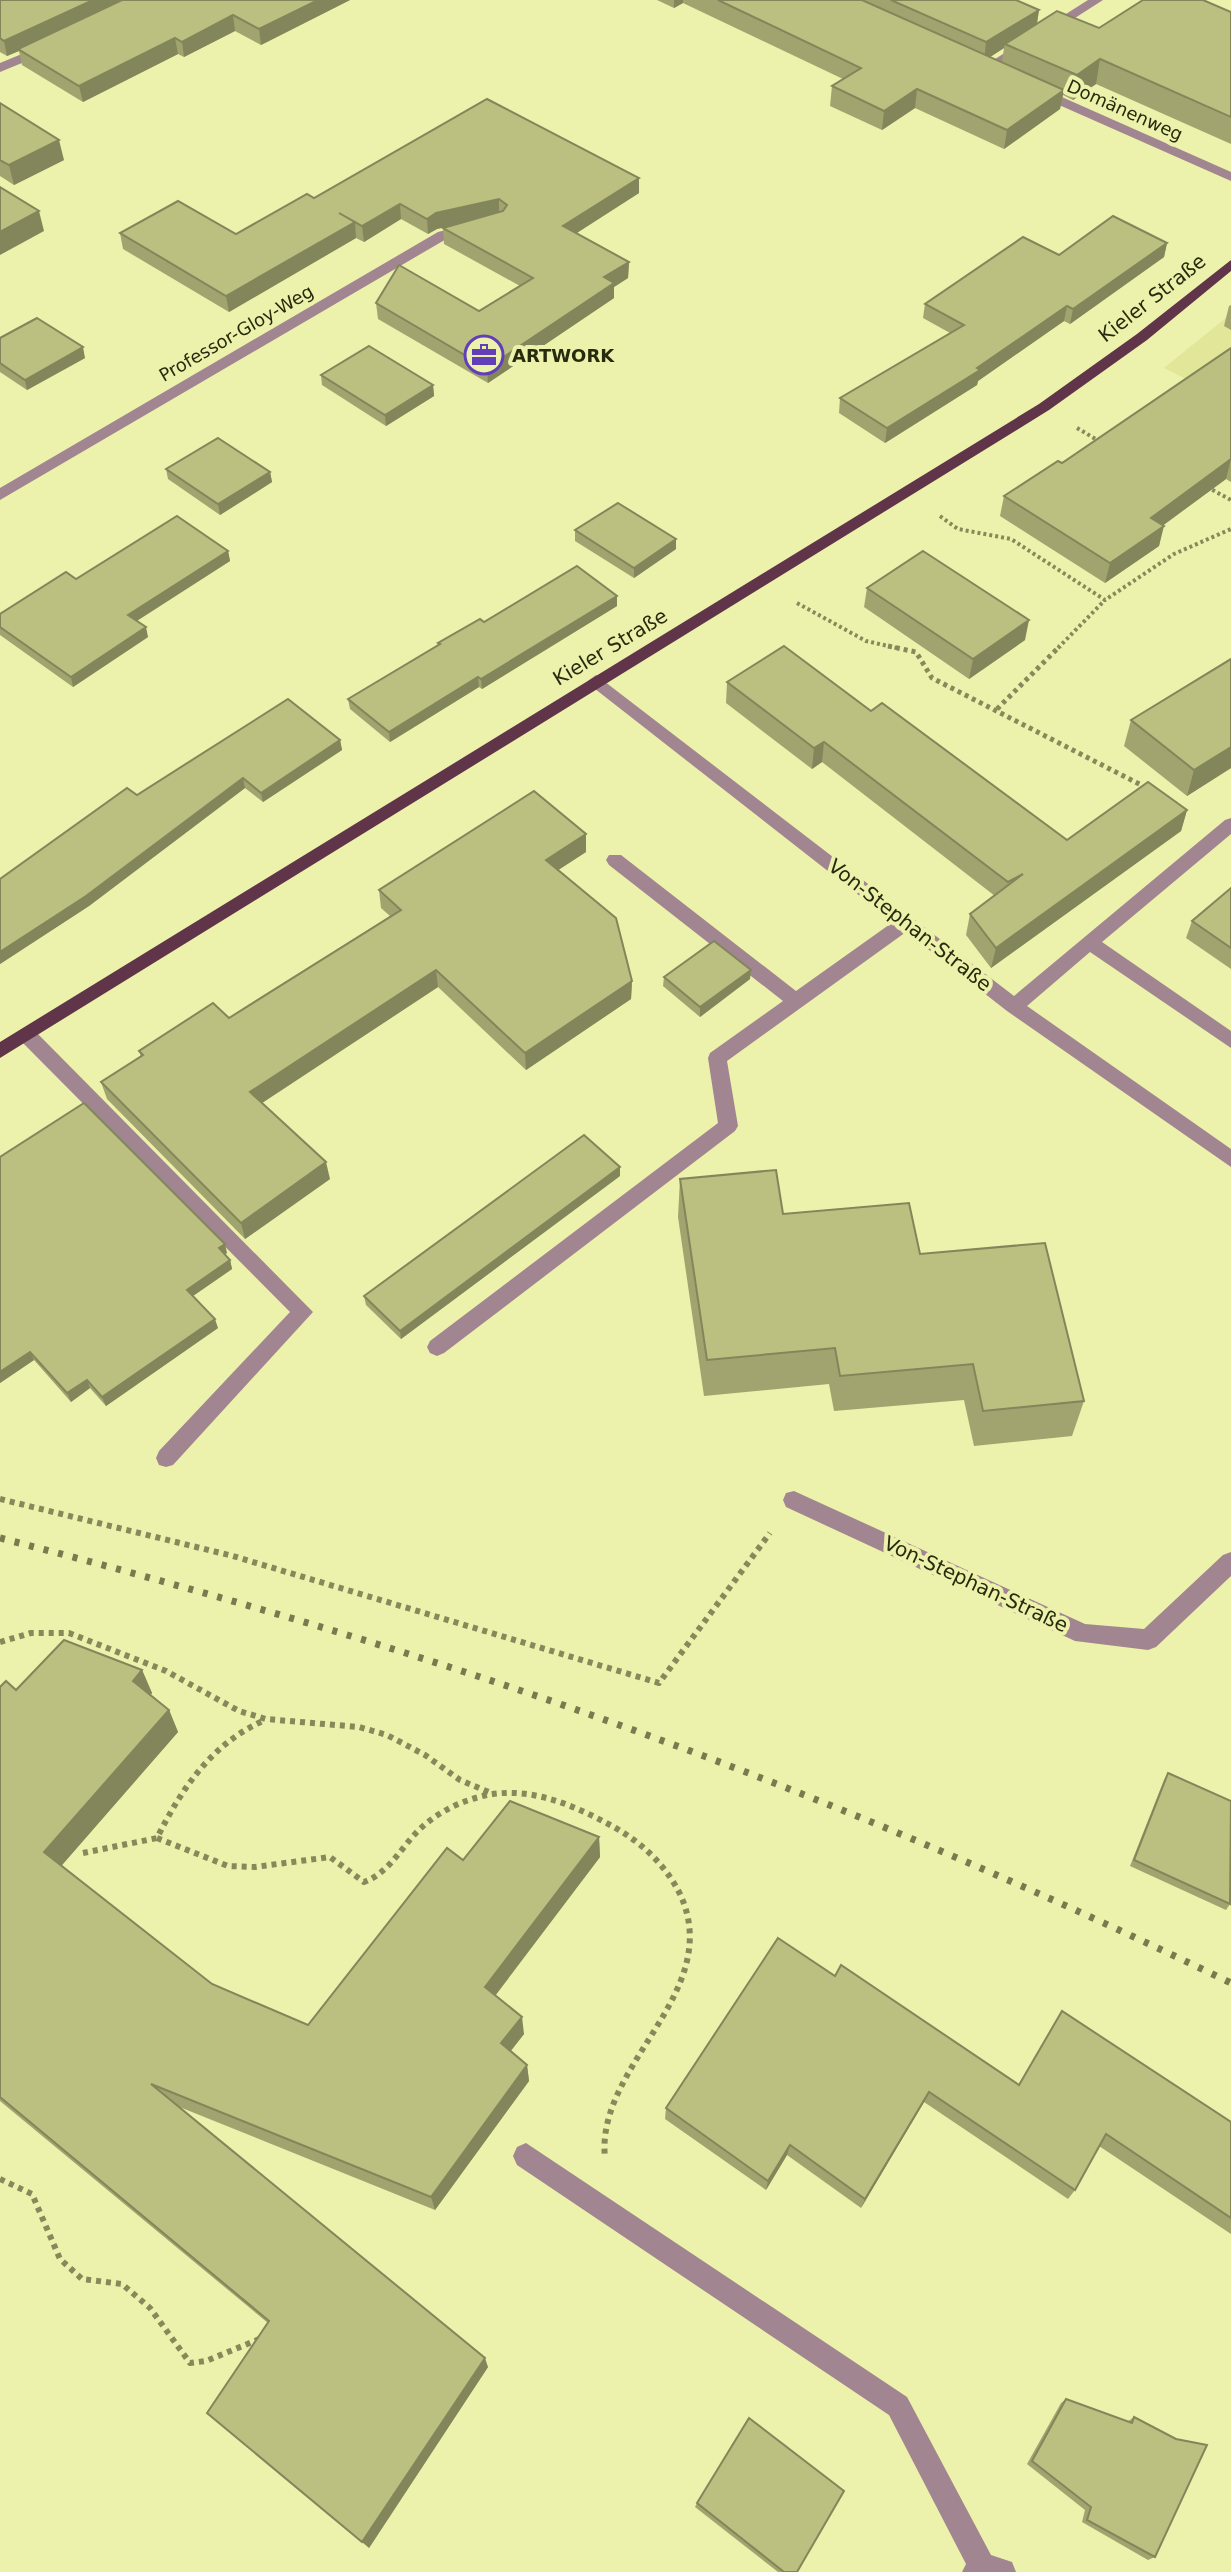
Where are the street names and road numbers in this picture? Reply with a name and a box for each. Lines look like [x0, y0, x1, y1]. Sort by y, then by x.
street label: Domänenweg [1064, 75, 1186, 145]
street label: Kieler Straße [1094, 249, 1210, 347]
street label: Professor-Gloy-Weg [155, 280, 317, 386]
street label: Kieler Straße [548, 603, 672, 691]
street label: Von-Stephan-Straße [824, 854, 996, 996]
street label: Von-Stephan-Straße [880, 1531, 1072, 1637]

